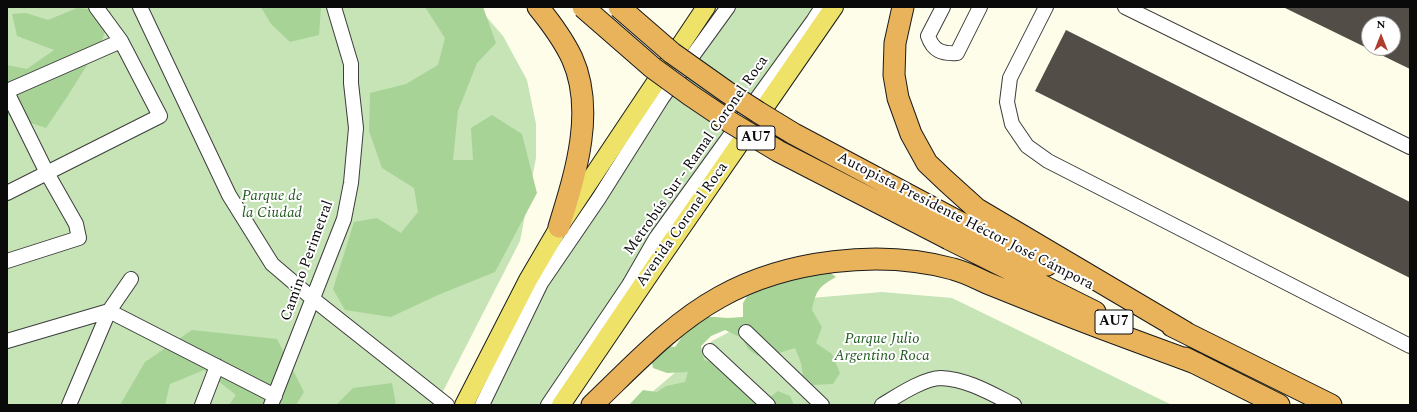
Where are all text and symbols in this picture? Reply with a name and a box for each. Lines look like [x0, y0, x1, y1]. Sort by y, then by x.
north arrow [1361, 16, 1401, 56]
text: N [1377, 16, 1385, 33]
street label: Metrobús Sur - Ramal Coronel Roca [621, 53, 773, 259]
road number: AU7 [737, 126, 775, 150]
street label: Autopista Presidente Héctor José Cámpora [834, 149, 1096, 295]
street label: Avenida Coronel Roca [633, 159, 733, 291]
park label: Parque de la Ciudad [242, 188, 302, 223]
street label: Camino Perimetral [278, 198, 338, 324]
road number: AU7 [1095, 310, 1133, 334]
park label: Parque Julio Argentino Roca [834, 331, 930, 366]

